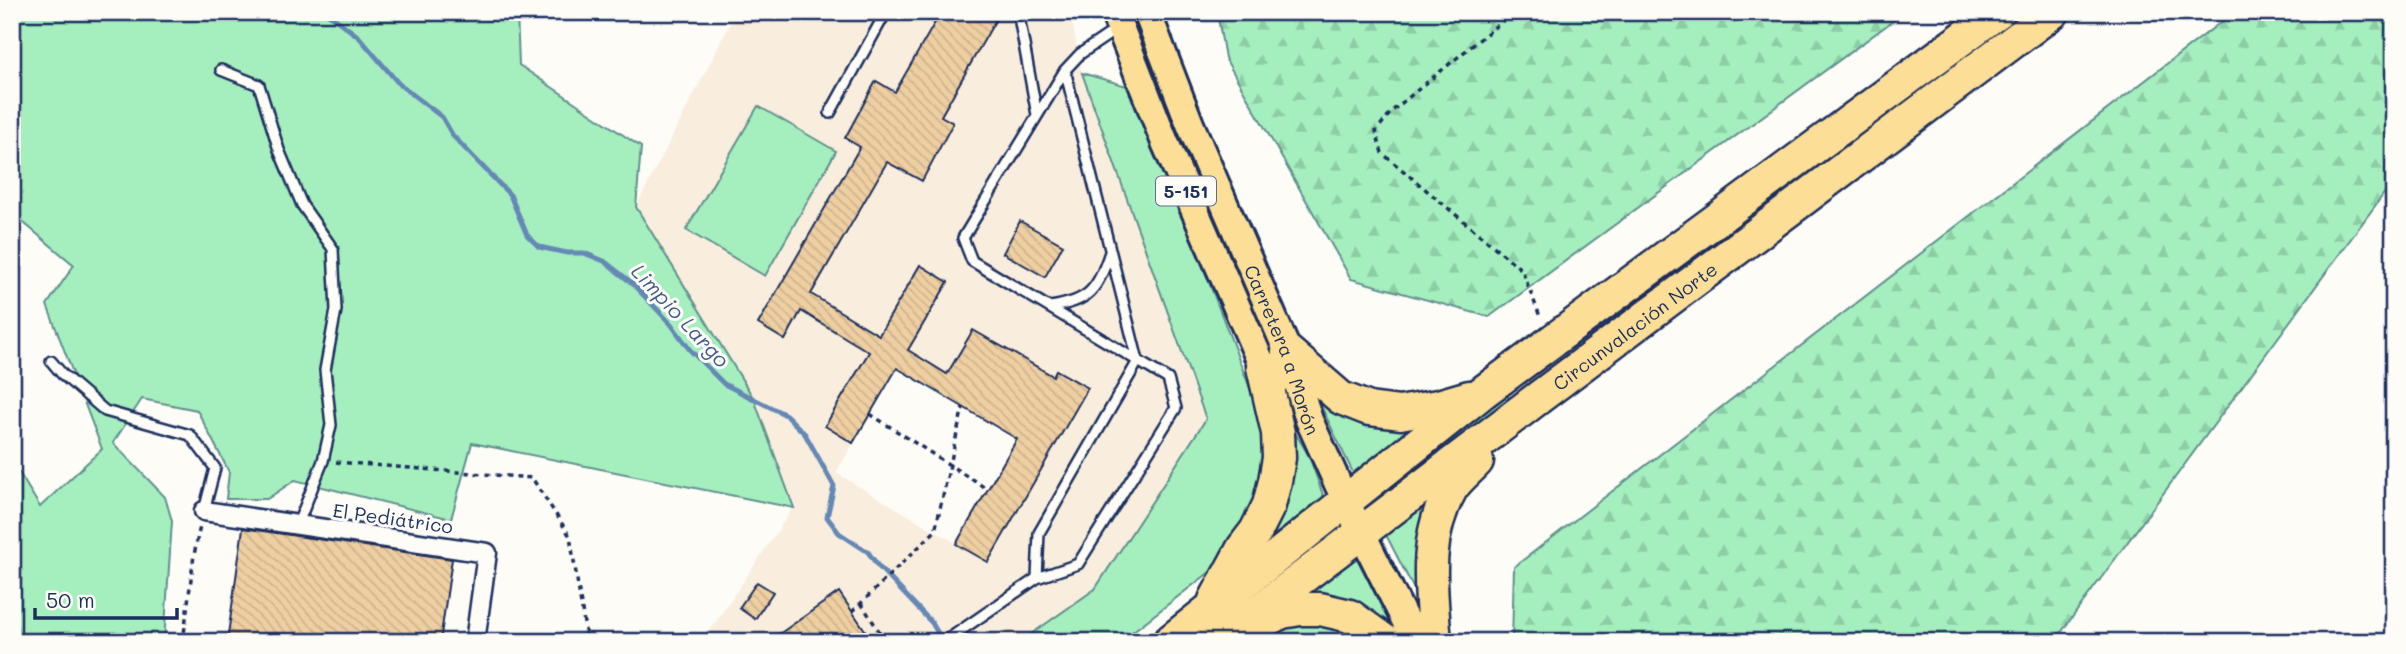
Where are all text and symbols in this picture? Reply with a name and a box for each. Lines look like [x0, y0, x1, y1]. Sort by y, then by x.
road number: 5-151 [1156, 176, 1216, 206]
street label: Circunvalación Norte [1547, 256, 1722, 396]
water label: Limpio Largo [626, 257, 736, 373]
street label: Carretera a Morón [1239, 261, 1326, 438]
street label: El Pediátrico [331, 497, 455, 539]
scale bar [35, 577, 177, 621]
text: 50 m [46, 586, 95, 613]

